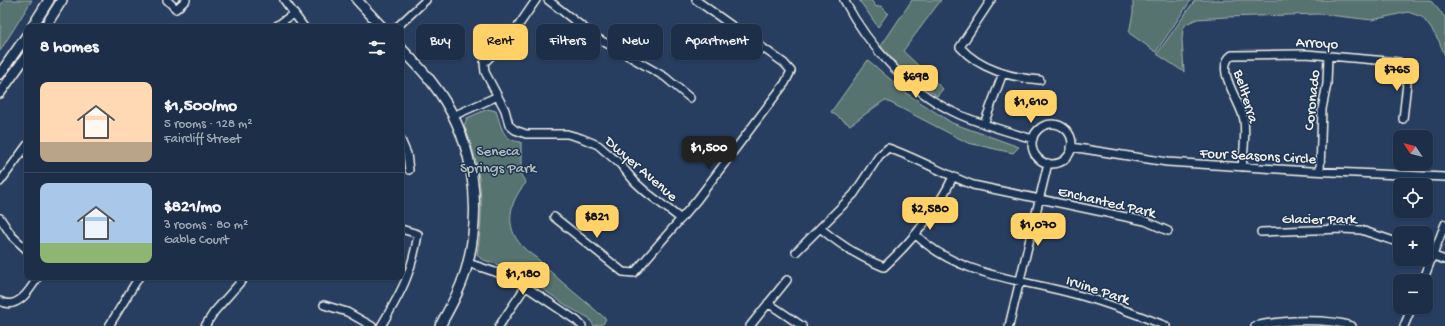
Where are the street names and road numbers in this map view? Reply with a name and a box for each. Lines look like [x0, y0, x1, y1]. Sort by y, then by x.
street label: Arroyo [1295, 34, 1339, 54]
street label: Bellterra [1228, 67, 1262, 126]
street label: Coronado [1301, 69, 1325, 132]
street label: Dwyer Avenue [600, 132, 681, 206]
street label: Four Seasons Circle [1198, 145, 1317, 169]
street label: Enchanted Park [1056, 183, 1159, 223]
street label: Glacier Park [1282, 211, 1358, 229]
street label: Irvine Park [1063, 272, 1133, 310]

